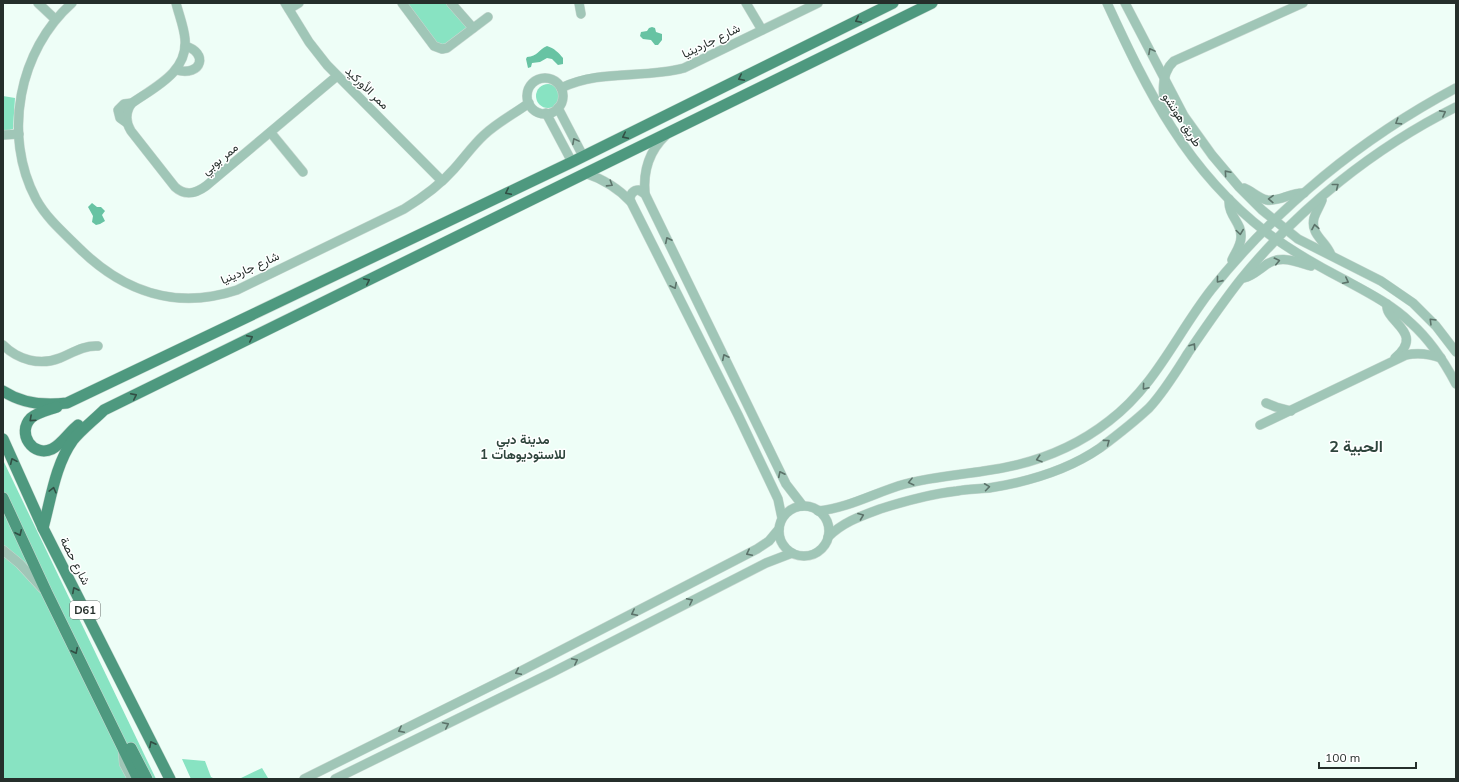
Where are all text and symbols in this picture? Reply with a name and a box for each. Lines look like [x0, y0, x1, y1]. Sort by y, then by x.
one-way arrow [854, 15, 862, 23]
street label: شارع جاردينيا [679, 20, 743, 63]
one-way arrow [1148, 48, 1155, 55]
street label: ممر الأوركيد [342, 63, 392, 113]
one-way arrow [738, 73, 745, 81]
street label: طريق هونشو [1159, 90, 1205, 150]
one-way arrow [1439, 111, 1446, 118]
one-way arrow [1395, 118, 1402, 125]
one-way arrow [621, 131, 629, 139]
one-way arrow [572, 138, 580, 145]
street label: ممر بوبي [198, 139, 243, 180]
one-way arrow [1224, 170, 1231, 177]
one-way arrow [606, 180, 613, 187]
one-way arrow [1331, 184, 1338, 191]
one-way arrow [504, 187, 512, 195]
one-way arrow [1268, 195, 1274, 203]
one-way arrow [1311, 224, 1320, 230]
one-way arrow [1235, 229, 1244, 236]
one-way arrow [665, 237, 673, 245]
street label: شارع جاردينيا [218, 248, 282, 289]
one-way arrow [1273, 257, 1280, 265]
one-way arrow [1217, 276, 1224, 283]
one-way arrow [1341, 276, 1349, 283]
one-way arrow [363, 278, 370, 286]
one-way arrow [669, 282, 677, 289]
one-way arrow [1429, 318, 1436, 326]
one-way arrow [246, 335, 253, 343]
one-way arrow [1188, 343, 1195, 350]
one-way arrow [722, 354, 730, 362]
one-way arrow [1142, 382, 1149, 389]
one-way arrow [129, 393, 137, 401]
one-way arrow [29, 415, 37, 422]
district label: مدينة دبي للاستوديوهات 1 [480, 431, 566, 463]
district label: الحبية 2 [1329, 436, 1383, 456]
one-way arrow [1103, 440, 1110, 447]
one-way arrow [1035, 454, 1042, 463]
one-way arrow [10, 457, 18, 465]
one-way arrow [778, 471, 786, 479]
one-way arrow [908, 478, 914, 486]
one-way arrow [984, 483, 990, 492]
one-way arrow [48, 487, 57, 494]
one-way arrow [857, 513, 864, 521]
one-way arrow [14, 529, 22, 537]
street label: شارع حصة [55, 534, 94, 588]
one-way arrow [746, 549, 753, 556]
one-way arrow [72, 587, 80, 595]
one-way arrow [686, 599, 694, 606]
road number: D61 [70, 601, 100, 619]
one-way arrow [630, 608, 638, 615]
one-way arrow [70, 646, 78, 654]
one-way arrow [570, 658, 578, 665]
one-way arrow [514, 667, 522, 675]
one-way arrow [441, 722, 449, 730]
one-way arrow [398, 725, 406, 733]
one-way arrow [149, 741, 157, 748]
scale bar [1319, 744, 1416, 770]
text: 100 m [1325, 750, 1360, 765]

